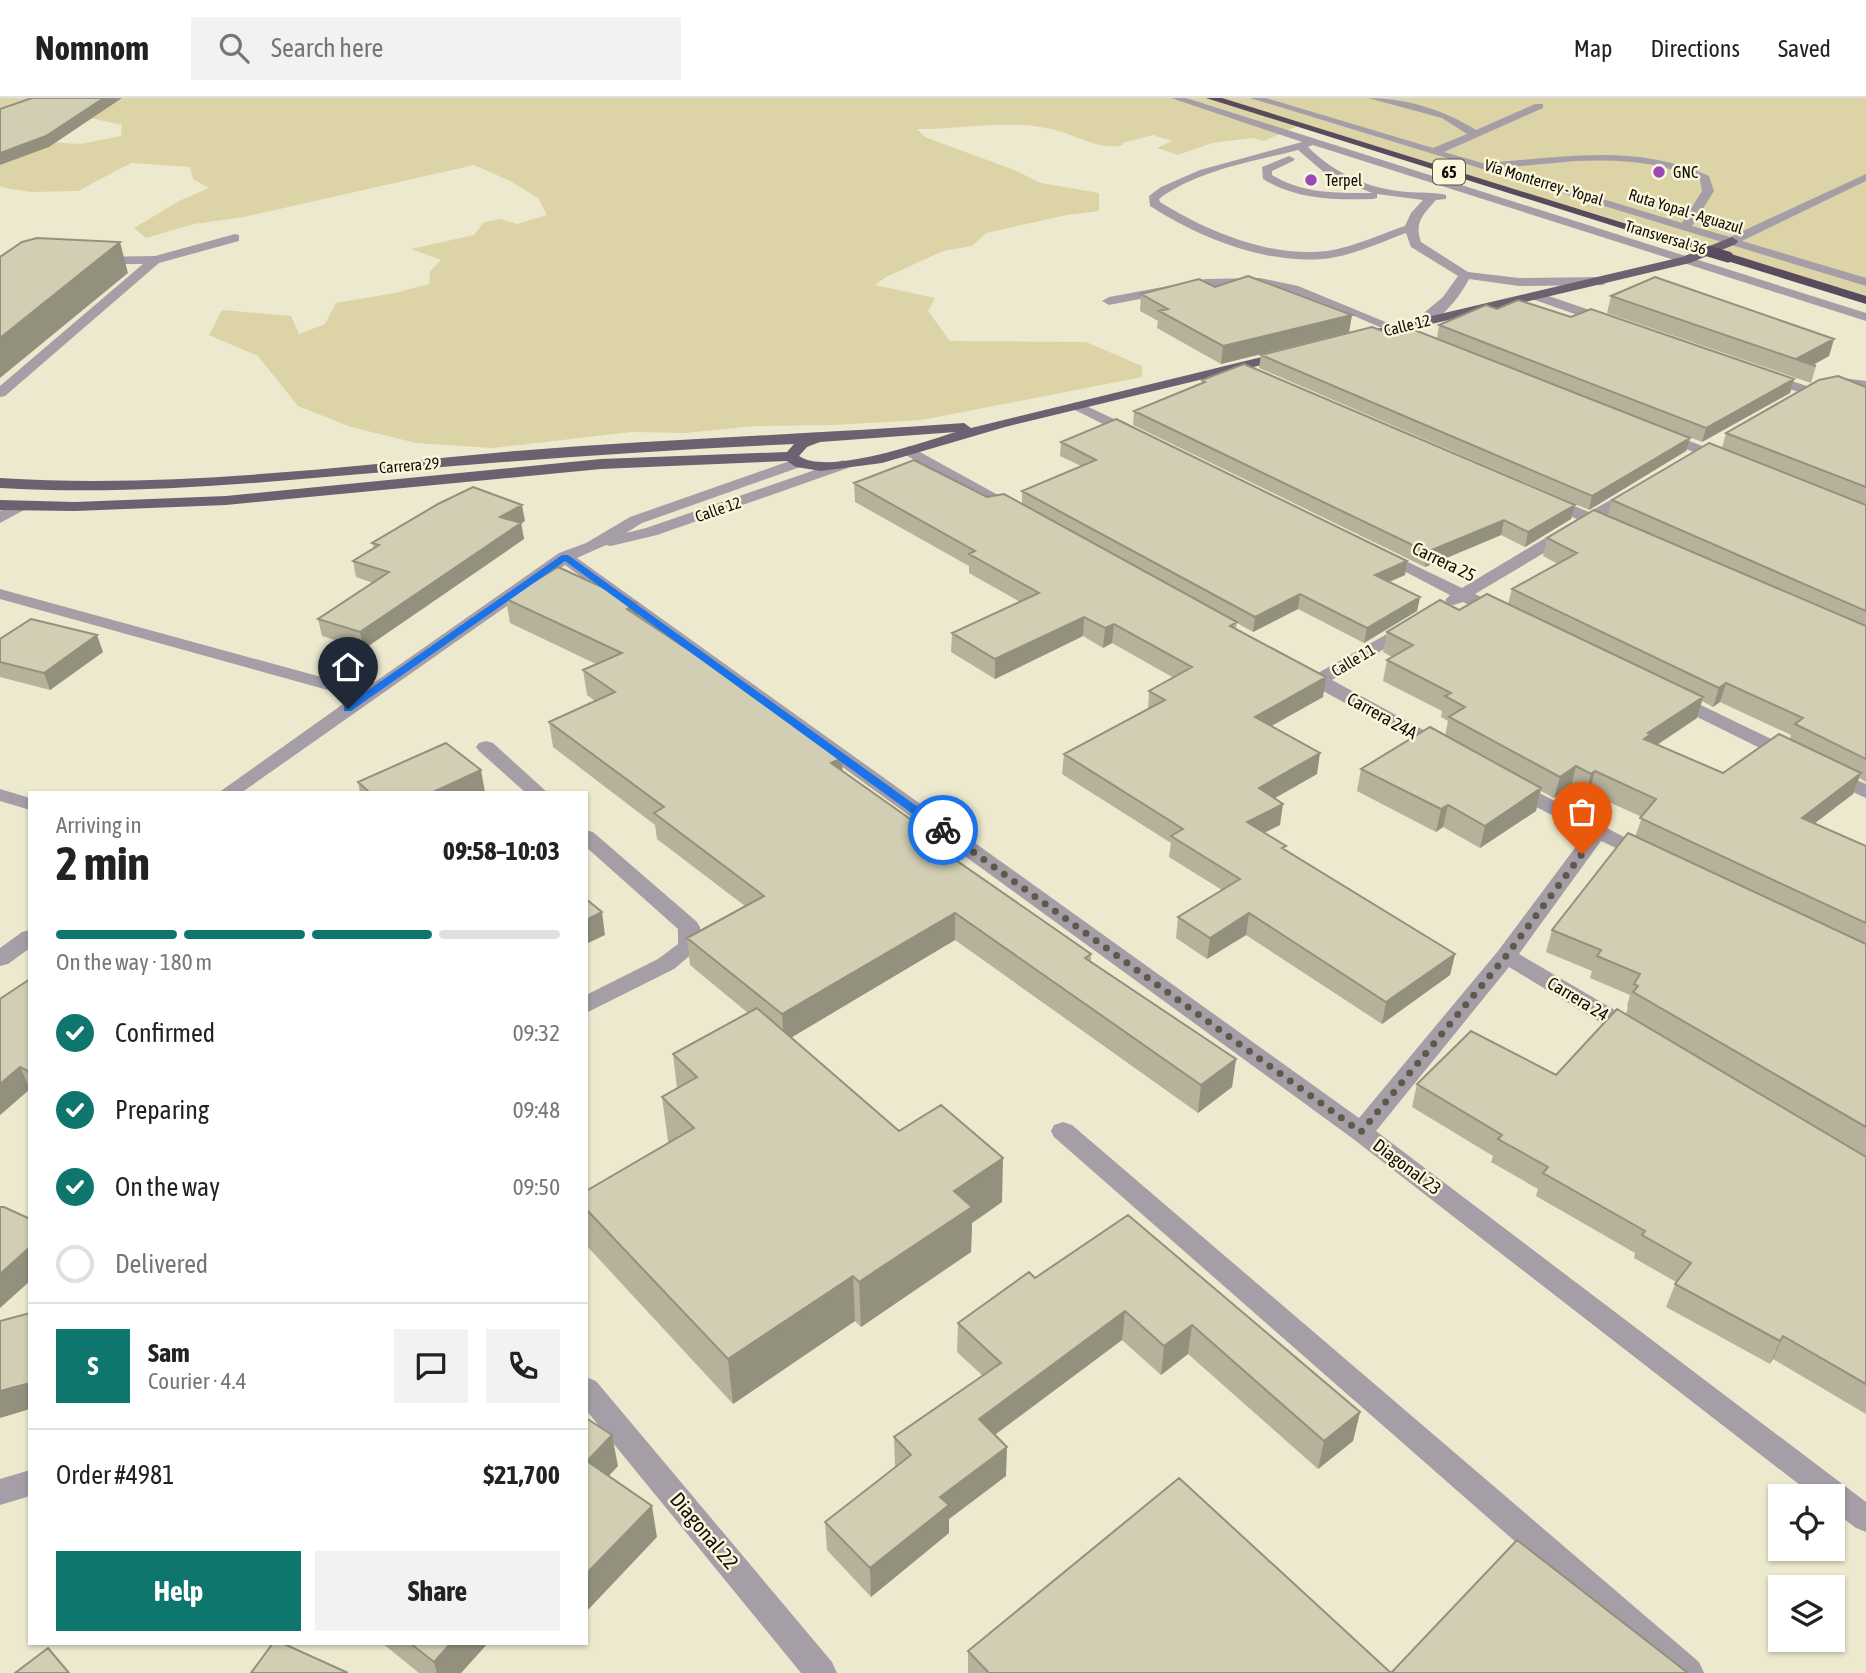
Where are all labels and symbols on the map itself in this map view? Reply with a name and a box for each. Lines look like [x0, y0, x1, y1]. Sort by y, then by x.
street label: Vía Monterrey - Yopal [1482, 155, 1606, 210]
road number: 65 [1433, 159, 1465, 184]
place label: GNC [1673, 163, 1698, 181]
marker: GNC [1651, 164, 1667, 180]
place label: Terpel [1325, 171, 1363, 190]
marker: Terpel [1303, 172, 1319, 188]
street label: Ruta Yopal - Aguazul [1626, 185, 1746, 238]
street label: Transversal 36 [1623, 216, 1709, 258]
street label: Calle 12 [1382, 311, 1432, 339]
street label: Carrera 29 [378, 453, 440, 477]
street label: Calle 12 [693, 493, 743, 525]
street label: Carrera 25 [1409, 537, 1479, 586]
pin [318, 637, 378, 709]
street label: Calle 11 [1328, 640, 1378, 680]
street label: Carrera 24A [1344, 688, 1421, 743]
pin [1552, 782, 1612, 854]
courier [908, 795, 978, 865]
street label: Carrera 24 [1544, 972, 1613, 1025]
street label: Diagonal 23 [1369, 1134, 1445, 1199]
street label: Diagonal 22 [666, 1487, 744, 1574]

